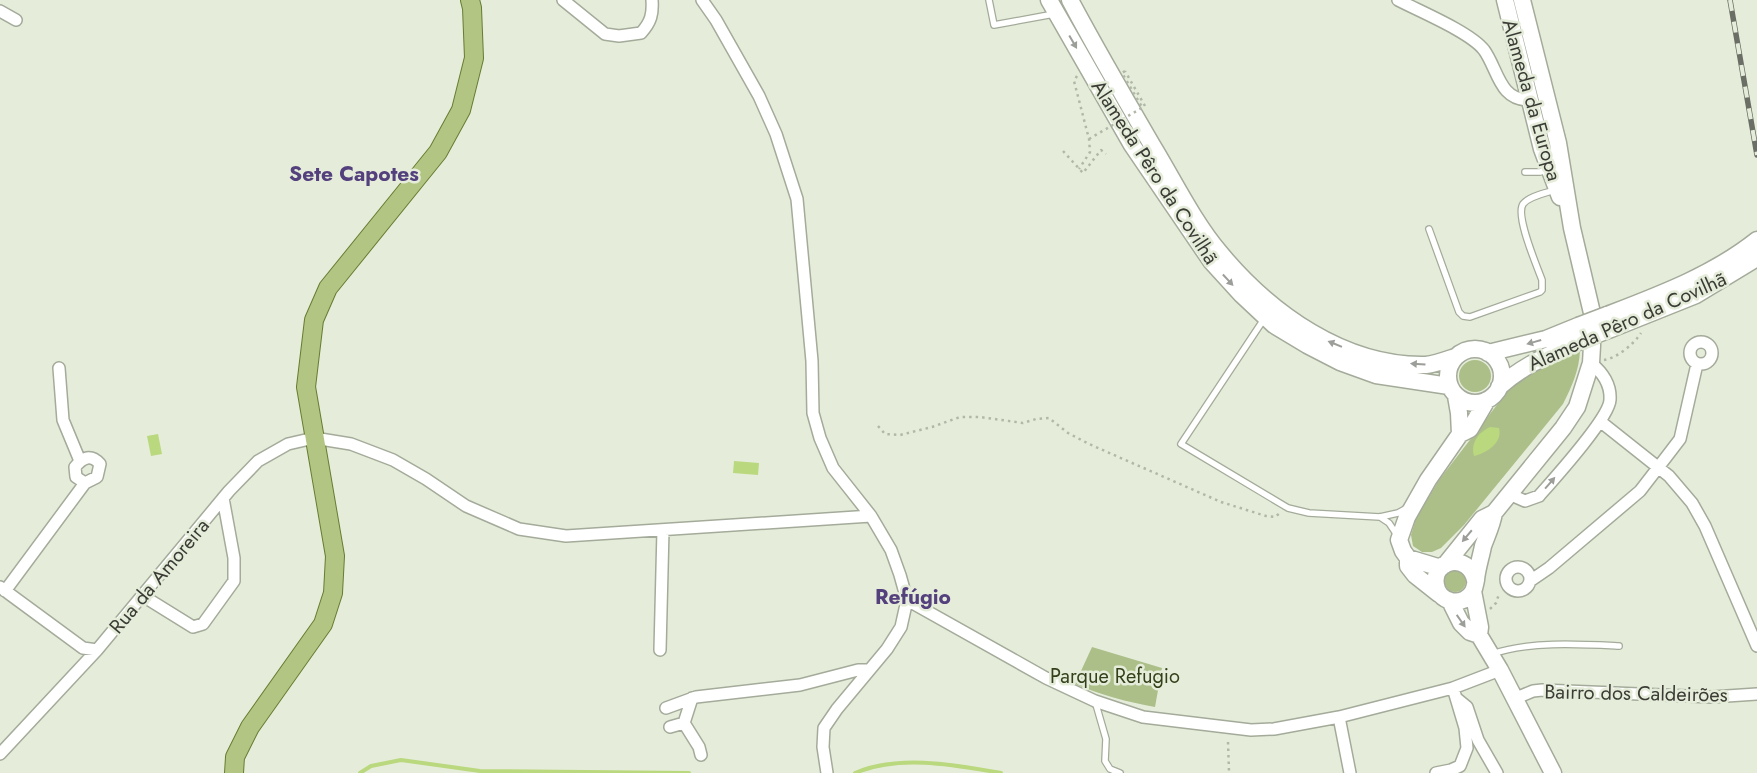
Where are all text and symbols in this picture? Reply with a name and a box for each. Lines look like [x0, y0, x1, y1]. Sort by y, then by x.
street label: Alameda da Europa [1495, 16, 1569, 185]
one-way arrow [1068, 36, 1077, 49]
street label: Alameda Pêro da Covilhã [1084, 74, 1225, 270]
district label: Sete Capotes [289, 159, 419, 189]
street label: Alameda Pêro da Covilhã [1523, 265, 1731, 378]
one-way arrow [1223, 274, 1234, 287]
one-way arrow [1526, 338, 1541, 346]
one-way arrow [1327, 340, 1342, 347]
one-way arrow [1410, 360, 1426, 368]
one-way arrow [1544, 478, 1556, 490]
street label: Rua da Amoreira [102, 512, 216, 640]
one-way arrow [1461, 529, 1472, 542]
district label: Refúgio [875, 582, 951, 612]
one-way arrow [1456, 614, 1466, 628]
park label: Parque Refugio [1050, 662, 1180, 691]
street label: Bairro dos Caldeirões [1544, 677, 1728, 710]

